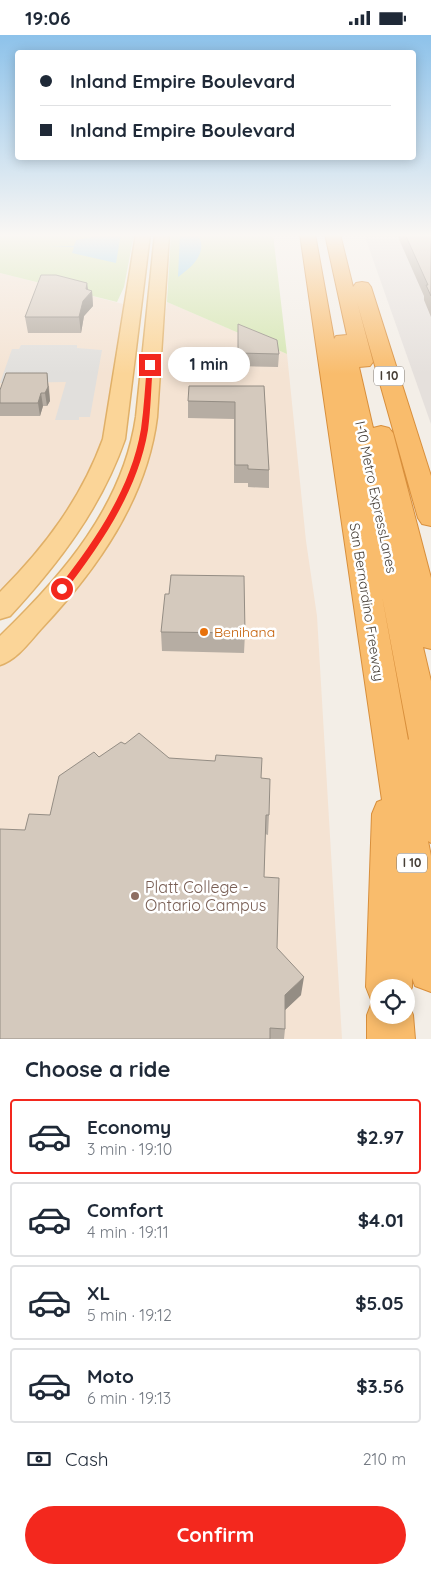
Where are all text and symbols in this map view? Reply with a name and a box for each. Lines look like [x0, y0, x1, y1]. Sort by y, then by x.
text: 19:06 [25, 6, 71, 30]
text: Inland Empire Boulevard [70, 69, 295, 93]
text: Inland Empire Boulevard [70, 118, 295, 142]
callout: 1 min [168, 347, 250, 383]
route end [139, 354, 161, 376]
text: 1 min [190, 354, 228, 374]
road number: I 10 [374, 367, 404, 386]
street label: I-10 Metro ExpressLanes [351, 419, 401, 575]
street label: San Bernardino Freeway [346, 522, 388, 682]
route start [51, 578, 73, 600]
place label: Benihana [214, 623, 275, 641]
marker: Benihana [198, 626, 210, 638]
road number: I 10 [397, 853, 427, 873]
place label: Platt College - Ontario Campus [145, 877, 266, 915]
marker: Platt College - Ontario Campus [129, 890, 141, 902]
map controls [370, 979, 415, 1024]
button: locate [370, 979, 415, 1024]
text: Choose a ride [25, 1055, 170, 1083]
icon: car [27, 1114, 72, 1159]
text: Economy [87, 1115, 171, 1139]
text: $2.97 [356, 1125, 404, 1149]
text: 3 min · 19:10 [87, 1139, 172, 1159]
icon: car [27, 1197, 72, 1242]
text: Comfort [87, 1198, 164, 1222]
text: $4.01 [358, 1208, 404, 1232]
text: 4 min · 19:11 [87, 1222, 169, 1242]
icon: car [27, 1280, 72, 1325]
text: XL [87, 1281, 110, 1305]
text: $5.05 [355, 1291, 404, 1315]
text: 5 min · 19:12 [87, 1305, 172, 1325]
icon: car [27, 1363, 72, 1408]
text: Moto [87, 1364, 134, 1388]
text: $3.56 [356, 1374, 404, 1398]
text: 6 min · 19:13 [87, 1388, 171, 1408]
icon: cash [25, 1445, 53, 1473]
text: Cash [65, 1447, 109, 1471]
text: 210 m [363, 1449, 406, 1469]
button: Confirm [25, 1506, 406, 1564]

